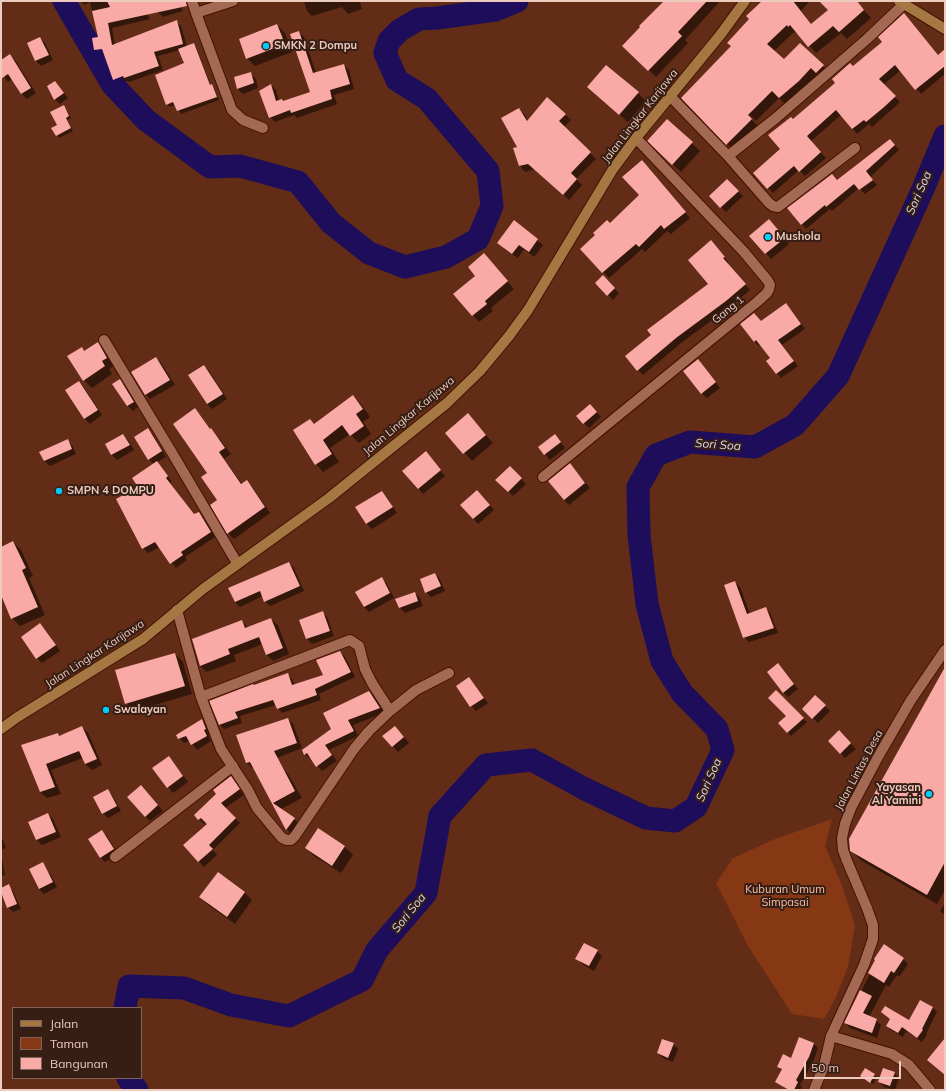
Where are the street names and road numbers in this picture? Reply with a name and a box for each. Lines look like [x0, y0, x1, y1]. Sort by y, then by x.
street label: Jalan Lingkar Karijawa [599, 67, 681, 165]
street label: Gang 1 [709, 293, 747, 327]
street label: Jalan Lingkar Karijawa [361, 374, 457, 458]
street label: Jalan Lingkar Karijawa [43, 617, 147, 691]
street label: Jalan Lintas Desa [832, 728, 886, 812]

